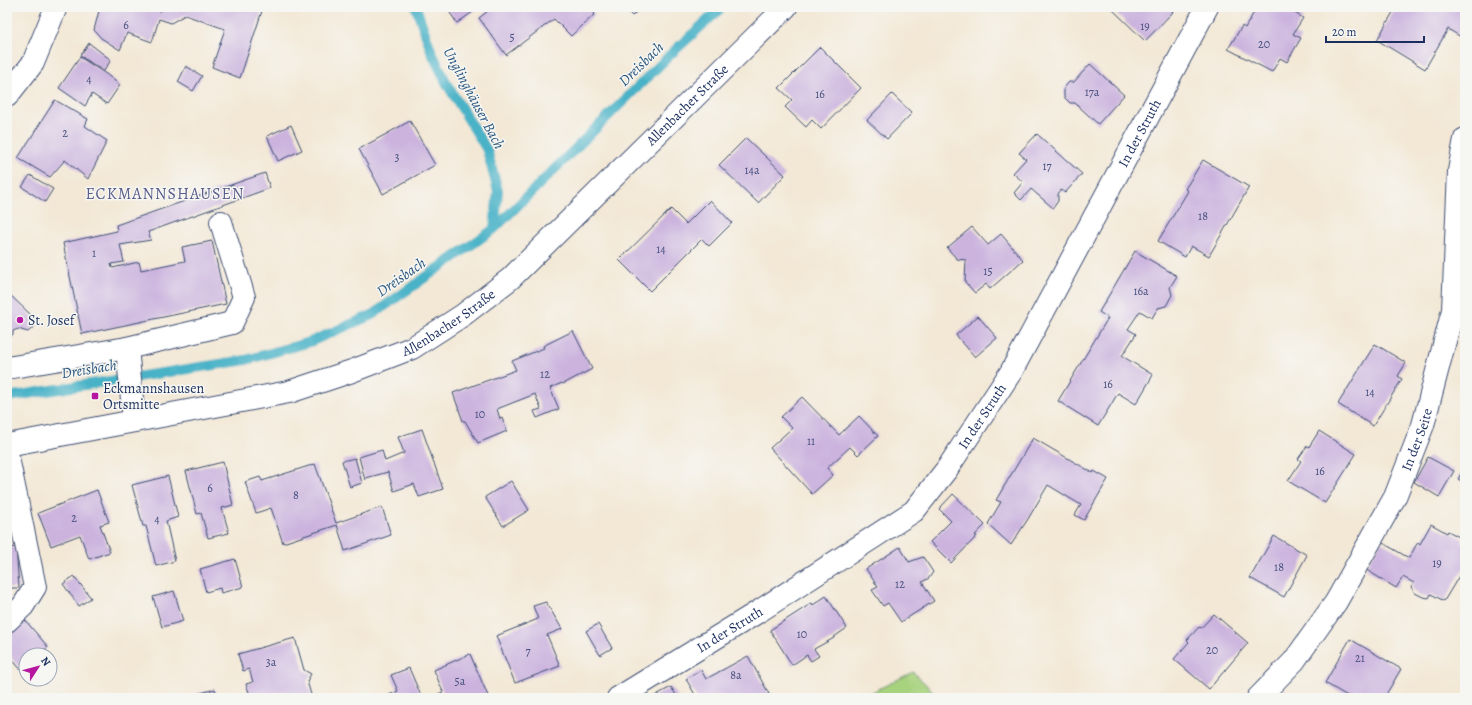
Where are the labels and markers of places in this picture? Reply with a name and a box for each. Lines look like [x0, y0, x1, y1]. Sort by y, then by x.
place label: St. Josef [28, 311, 77, 330]
marker: St. Josef [15, 315, 25, 325]
place label: Eckmannshausen Ortsmitte [103, 379, 204, 414]
marker: Eckmannshausen Ortsmitte [90, 391, 100, 401]

